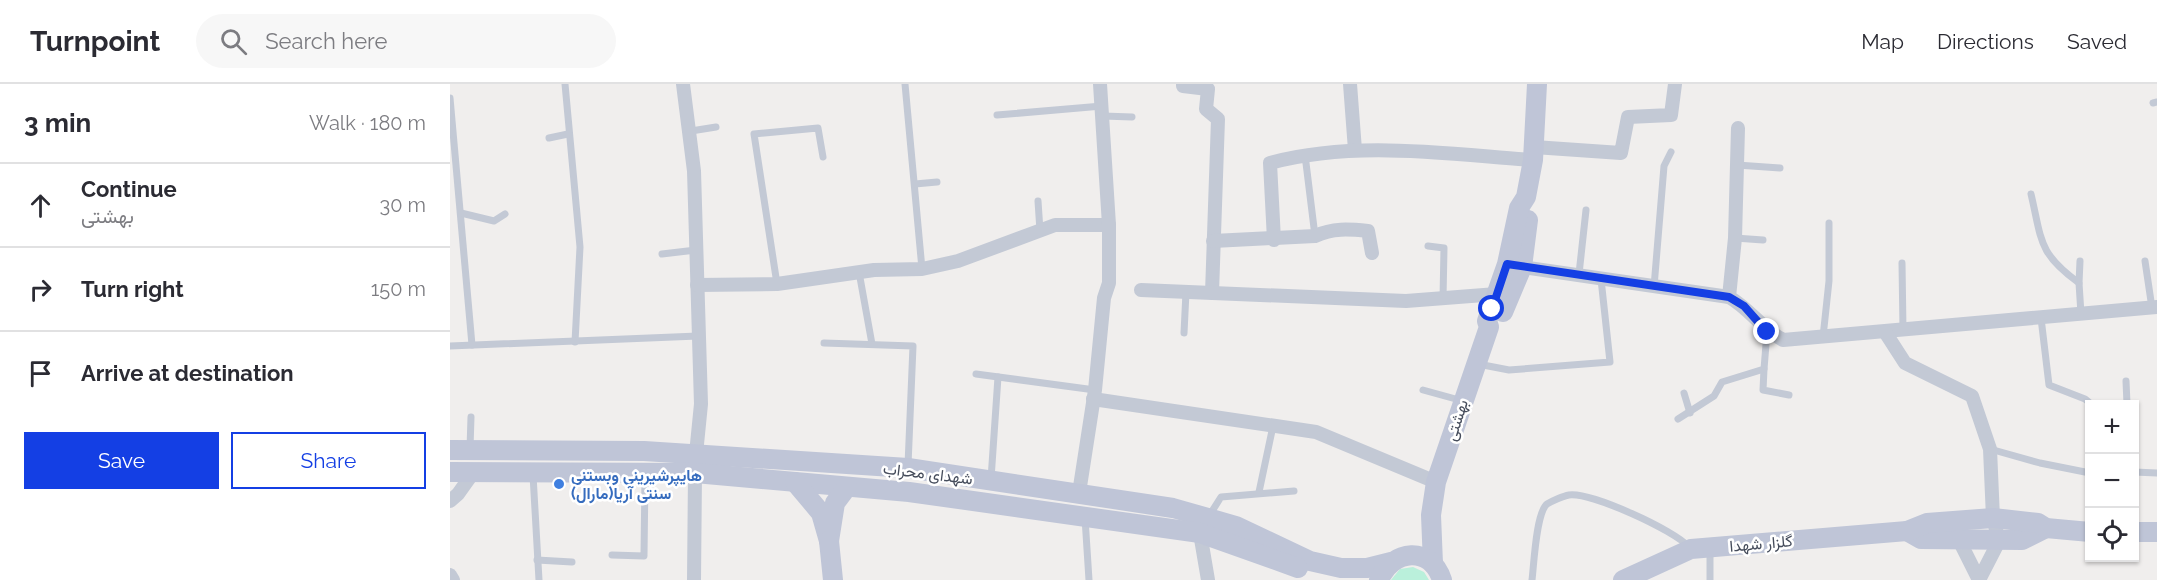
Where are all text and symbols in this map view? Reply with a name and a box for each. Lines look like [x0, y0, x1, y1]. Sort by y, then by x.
search box [196, 14, 616, 68]
text: Turnpoint [30, 25, 160, 58]
icon: search [217, 25, 250, 58]
text: Search here [265, 28, 387, 54]
text: Map [1861, 29, 1904, 54]
text: Directions [1937, 29, 2034, 54]
text: Saved [2067, 29, 2127, 54]
text: 3 min [24, 108, 91, 138]
text: Walk · 180 m [309, 111, 426, 135]
text: Continue [81, 176, 177, 202]
icon: ahead [24, 189, 57, 222]
text: 30 m [380, 193, 426, 217]
text: بهشتی [81, 204, 134, 228]
icon: right [24, 273, 57, 306]
text: Turn right [81, 276, 184, 302]
text: 150 m [371, 277, 426, 301]
route start [1478, 295, 1504, 321]
route end [1753, 318, 1779, 344]
icon: arrive [24, 357, 57, 390]
text: Arrive at destination [81, 360, 294, 386]
street label: بهشتی [1441, 397, 1473, 444]
map controls [2085, 400, 2139, 562]
button: + [2085, 400, 2139, 454]
button: Save [24, 432, 219, 489]
button: Share [231, 432, 426, 489]
button: − [2085, 454, 2139, 508]
street label: شهدای محراب [882, 459, 974, 489]
place label: هایپرشیرینی وبستنی سنتی آریا(مارال) [571, 466, 702, 504]
marker: هایپرشیرینی وبستنی سنتی آریا(مارال) [552, 477, 566, 491]
button: locate [2085, 508, 2139, 562]
street label: گلزار شهدا [1729, 531, 1794, 557]

